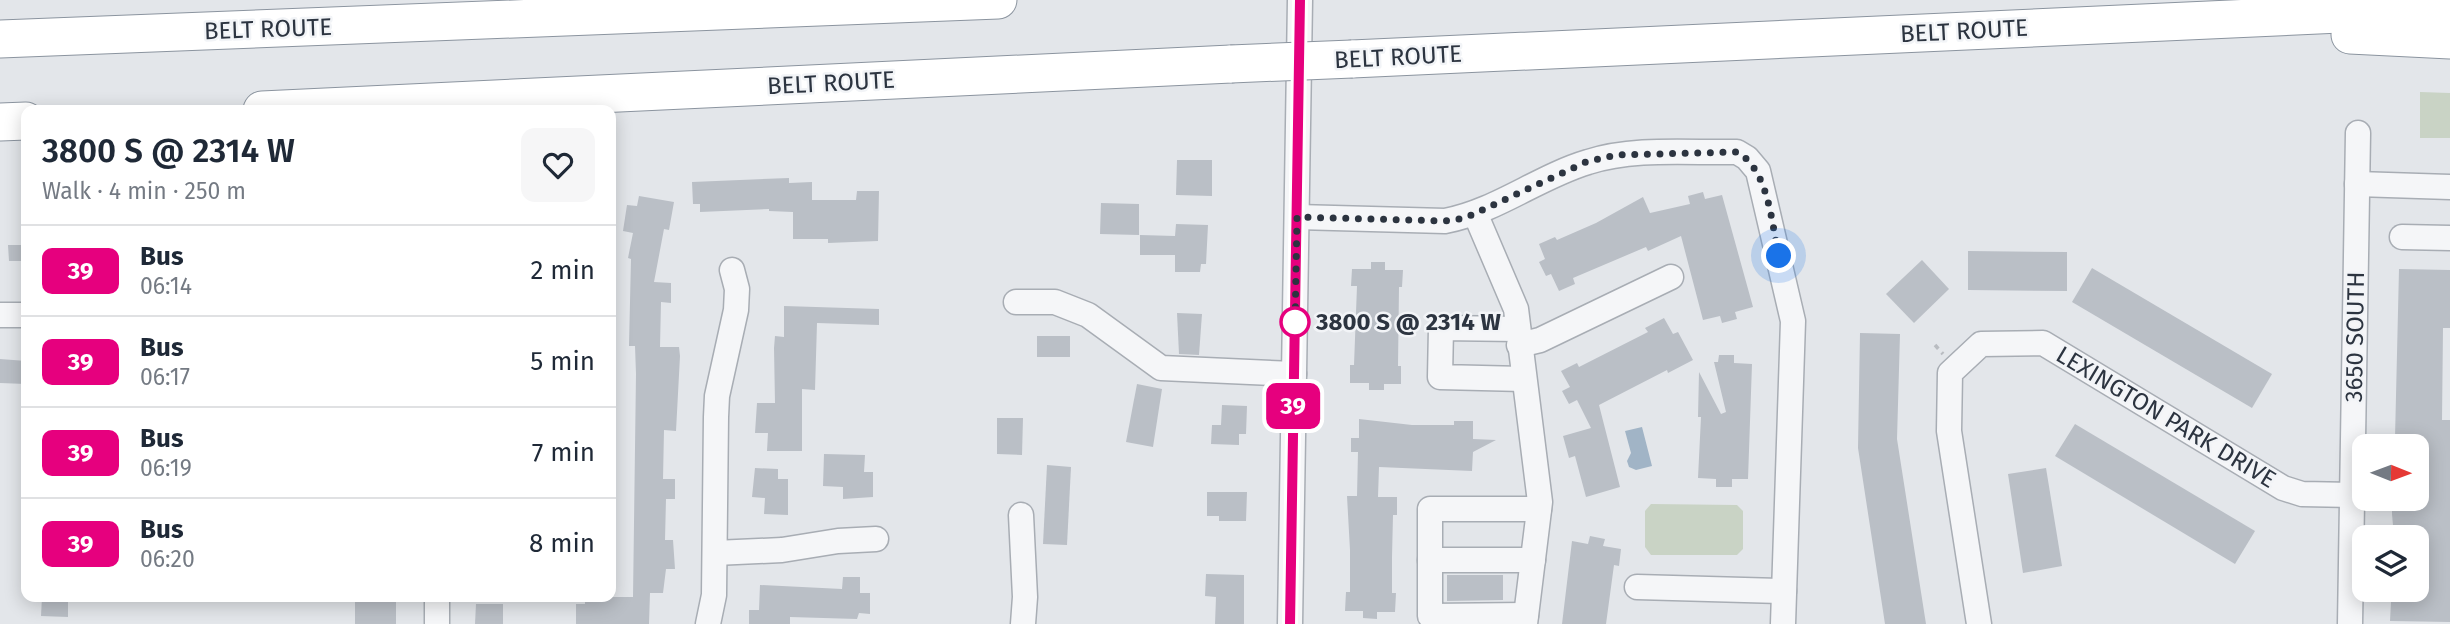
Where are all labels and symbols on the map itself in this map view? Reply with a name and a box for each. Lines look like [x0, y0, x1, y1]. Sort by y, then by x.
street label: BELT ROUTE [203, 13, 333, 45]
street label: BELT ROUTE [1899, 14, 2029, 48]
street label: BELT ROUTE [1333, 40, 1463, 74]
street label: BELT ROUTE [766, 66, 896, 100]
your location [1761, 238, 1796, 273]
street label: 3650 SOUTH [2340, 271, 2370, 403]
marker: 3800 S @ 2314 W [1280, 307, 1310, 337]
place label: 3800 S @ 2314 W [1315, 308, 1501, 336]
street label: LEXINGTON PARK DRIVE [2051, 340, 2281, 494]
line badge: 39 [1262, 383, 1324, 429]
north arrow [2352, 434, 2429, 511]

